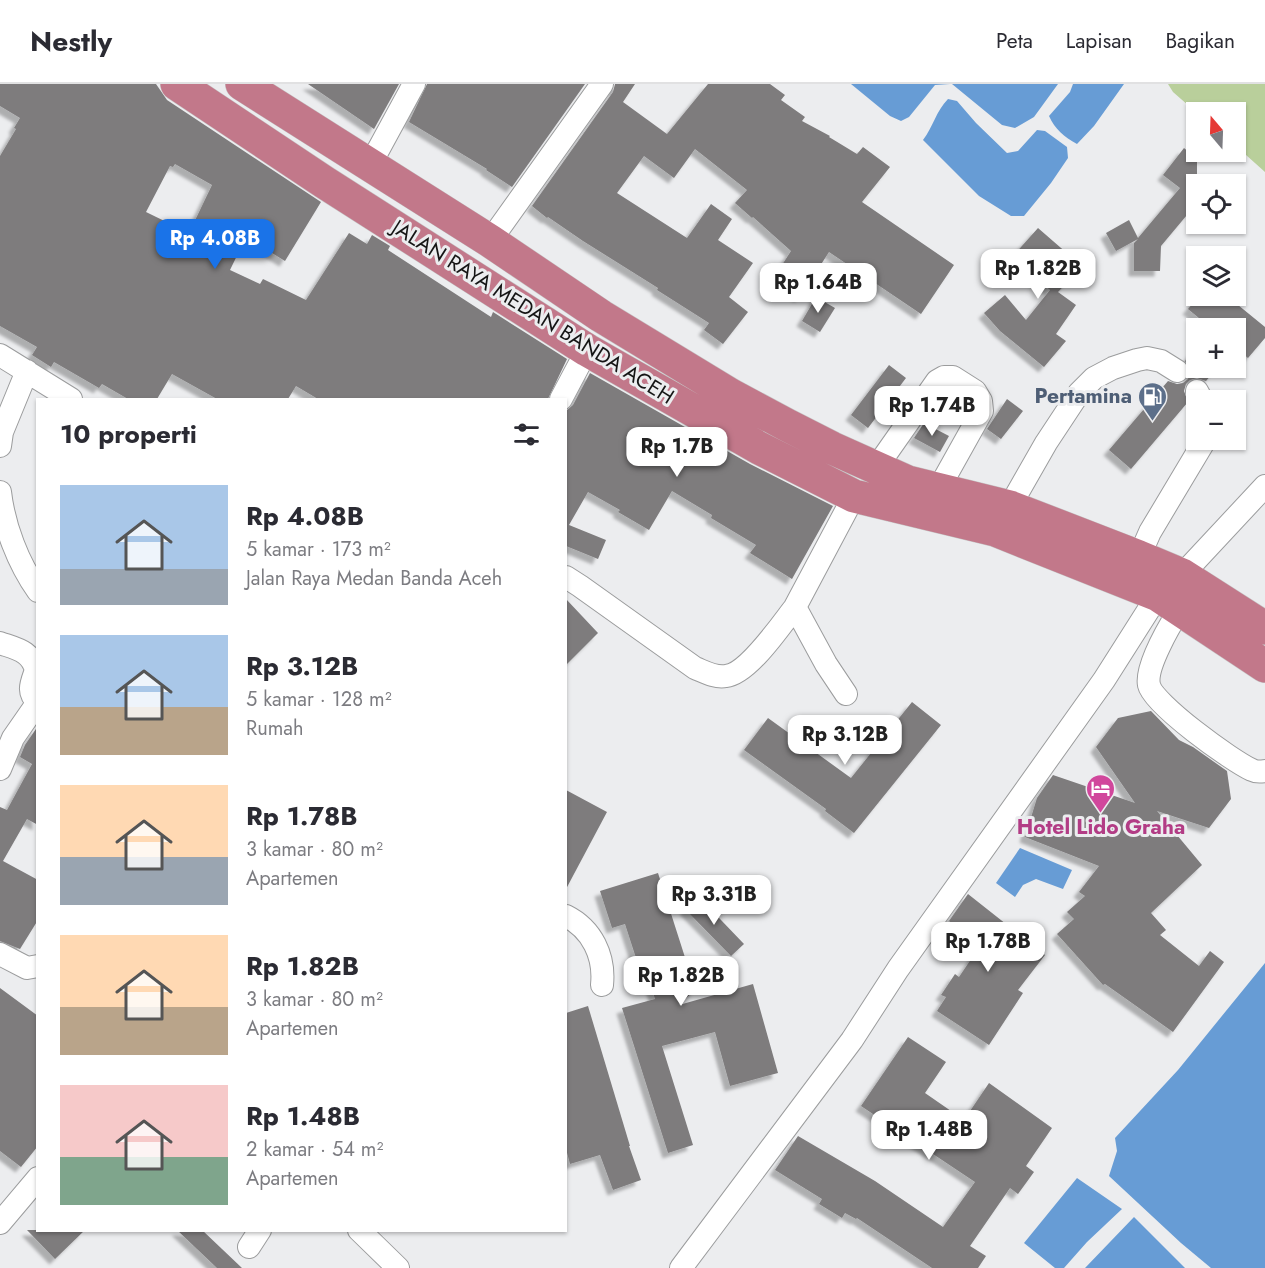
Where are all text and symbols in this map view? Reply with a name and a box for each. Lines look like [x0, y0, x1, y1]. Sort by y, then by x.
text: Nestly [30, 21, 112, 62]
text: Peta [996, 26, 1033, 56]
text: Lapisan [1066, 26, 1132, 56]
text: Bagikan [1165, 26, 1235, 56]
north arrow [1186, 102, 1246, 162]
map controls [1186, 102, 1246, 450]
button: locate [1186, 174, 1246, 234]
street label: JALAN RAYA MEDAN BANDA ACEH [384, 211, 680, 412]
pin: Rp 4.08B [153, 219, 277, 270]
text: Rp 4.08B [170, 224, 260, 253]
button: layers [1186, 246, 1246, 306]
pin: Rp 1.82B [976, 249, 1100, 300]
text: Rp 1.82B [995, 254, 1081, 283]
pin: Rp 1.64B [756, 263, 880, 314]
text: Rp 1.64B [774, 268, 862, 297]
button: + [1186, 318, 1246, 378]
fuel station icon: Pertamina [1137, 380, 1169, 422]
place label: Pertamina [1034, 381, 1132, 411]
pin: Rp 1.74B [870, 386, 994, 437]
button: − [1186, 390, 1246, 450]
text: Rp 1.74B [888, 391, 976, 420]
text: 10 properti [60, 415, 197, 453]
icon: filters [510, 418, 543, 451]
pin: Rp 1.7B [622, 427, 732, 478]
text: Rp 1.7B [640, 432, 714, 461]
text: Rp 4.08B [246, 497, 364, 535]
icon: home [108, 509, 180, 581]
text: 5 kamar · 173 m² [246, 535, 391, 564]
text: Jalan Raya Medan Banda Aceh [246, 564, 502, 593]
text: Rp 3.12B [246, 647, 358, 685]
icon: home [108, 659, 180, 731]
text: 5 kamar · 128 m² [246, 685, 392, 714]
text: Rumah [246, 714, 303, 743]
pin: Rp 3.12B [783, 715, 907, 766]
text: Rp 3.12B [802, 720, 888, 749]
hotel icon: Hotel Lido Graha [1085, 772, 1117, 814]
text: Rp 1.78B [246, 797, 358, 835]
icon: home [108, 809, 180, 881]
place label: Hotel Lido Graha [1017, 812, 1185, 842]
text: 3 kamar · 80 m² [246, 835, 383, 864]
text: Apartemen [246, 864, 339, 893]
pin: Rp 3.31B [652, 875, 776, 926]
text: Rp 3.31B [671, 880, 757, 909]
pin: Rp 1.78B [926, 922, 1050, 973]
text: Rp 1.78B [945, 927, 1031, 956]
text: Rp 1.82B [246, 947, 359, 985]
pin: Rp 1.82B [619, 956, 743, 1007]
icon: home [108, 959, 180, 1031]
text: Rp 1.82B [638, 961, 724, 990]
text: 3 kamar · 80 m² [246, 985, 383, 1014]
text: Apartemen [246, 1014, 339, 1043]
text: Rp 1.48B [246, 1097, 360, 1135]
icon: home [108, 1109, 180, 1181]
pin: Rp 1.48B [867, 1110, 991, 1161]
text: Rp 1.48B [885, 1115, 973, 1144]
text: 2 kamar · 54 m² [246, 1135, 383, 1164]
text: Apartemen [246, 1164, 339, 1193]

